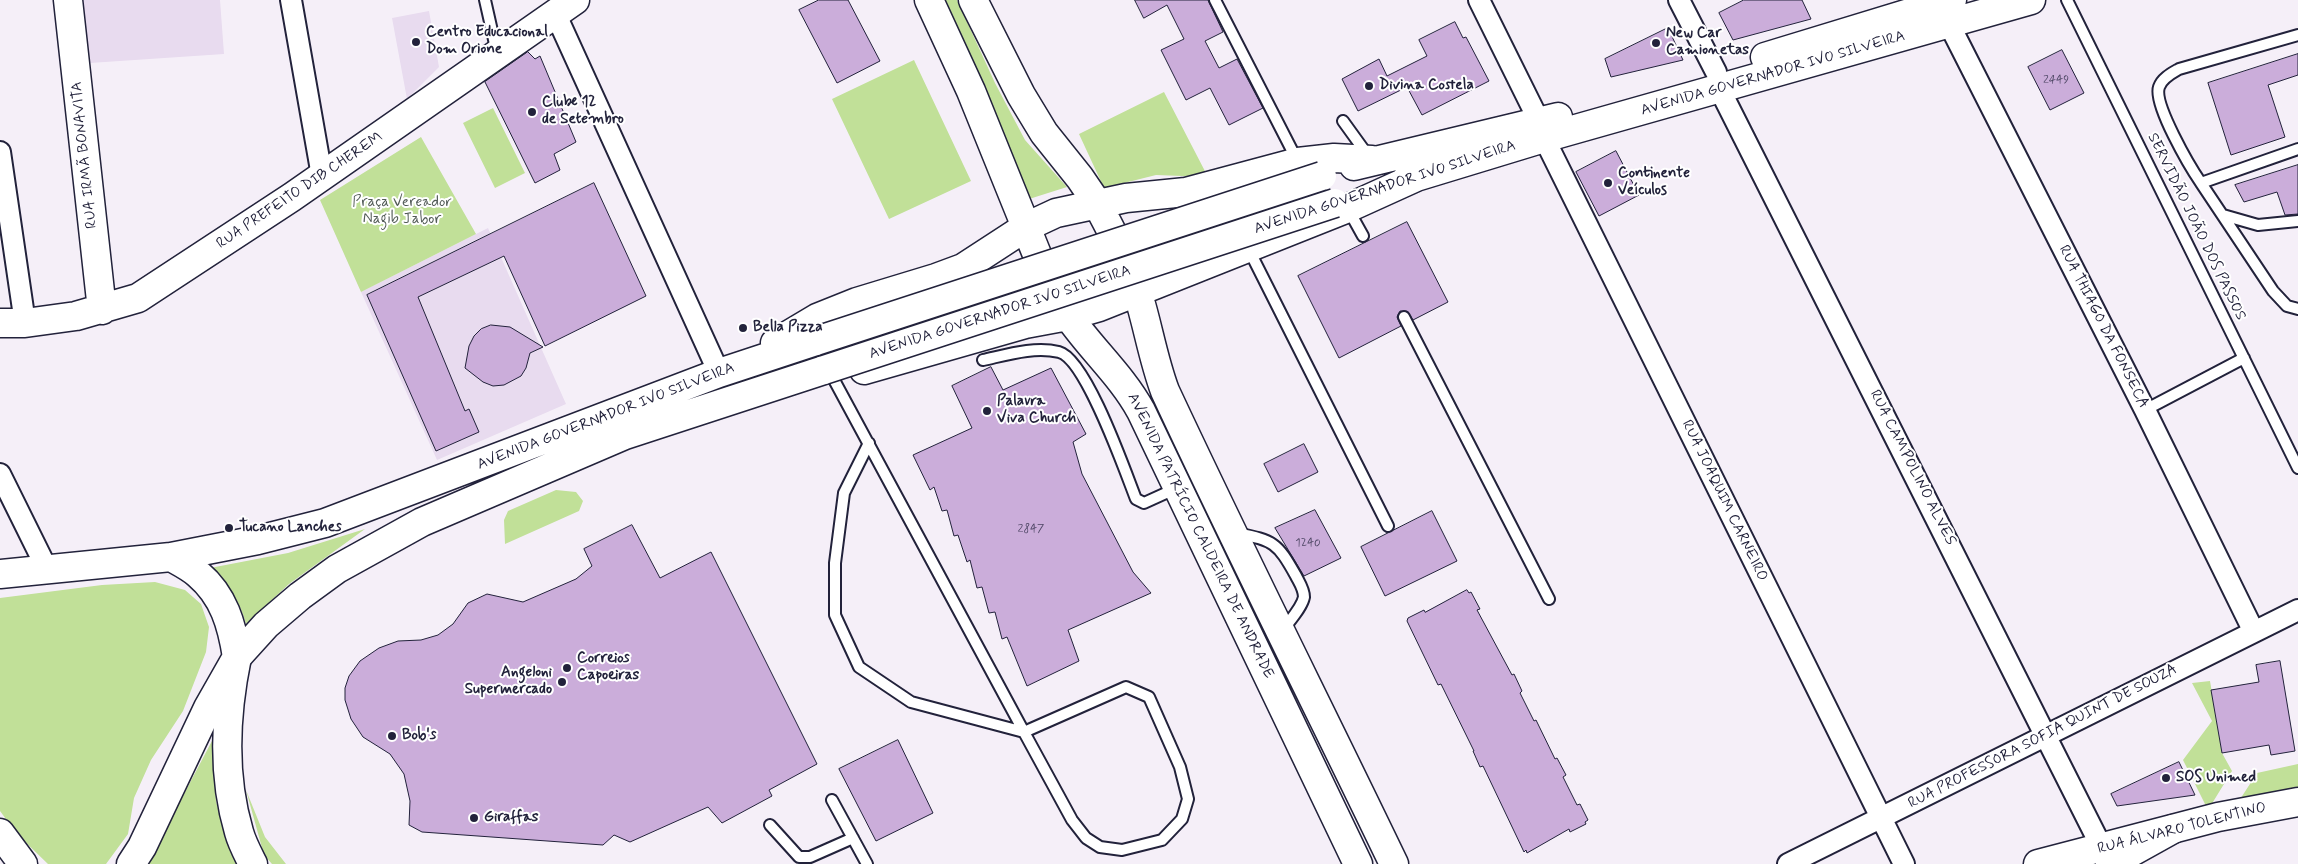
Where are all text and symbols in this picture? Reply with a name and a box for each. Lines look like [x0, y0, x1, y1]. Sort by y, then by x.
place label: Centro Educacional Dom Orione [426, 24, 548, 59]
place label: New Car Camionetas [1666, 25, 1749, 60]
street label: AVENIDA GOVERNADOR IVO SILVEIRA [1639, 28, 1907, 120]
marker: Centro Educacional Dom Orione [410, 36, 422, 48]
marker: New Car Camionetas [1650, 37, 1662, 49]
house number: 2449 [2043, 73, 2069, 87]
place label: Divina Costela [1379, 77, 1474, 95]
marker: Divina Costela [1363, 80, 1375, 92]
street label: RUA IRMÃ BONAVITA [68, 81, 102, 229]
place label: Clube 12 de Setembro [542, 94, 624, 129]
marker: Clube 12 de Setembro [526, 106, 538, 118]
street label: RUA PREFEITO DIB CHEREM [214, 129, 386, 253]
street label: SERVIDÃO JOÃO DOS PASSOS [2143, 130, 2249, 324]
street label: AVENIDA GOVERNADOR IVO SILVEIRA [1252, 137, 1518, 239]
place label: Continente Veículos [1618, 165, 1690, 200]
marker: Continente Veículos [1602, 177, 1614, 189]
park label: Praça Vereador Nagib Jabor [352, 194, 452, 229]
street label: RUA THIAGO DA FONSECA [2054, 242, 2152, 412]
street label: AVENIDA GOVERNADOR IVO SILVEIRA [867, 262, 1133, 364]
place label: Bella Pizza [753, 319, 823, 337]
marker: Bella Pizza [737, 322, 749, 334]
street label: AVENIDA GOVERNADOR IVO SILVEIRA [475, 359, 737, 475]
street label: RUA CAMPOLINO ALVES [1865, 387, 1959, 549]
street label: AVENIDA PATRÍCIO CALDEIRA DE ANDRADE [1123, 390, 1277, 682]
place label: Palavra Viva Church [997, 393, 1076, 428]
marker: Palavra Viva Church [981, 405, 993, 417]
street label: RUA JOAQUIM CARNEIRO [1677, 417, 1771, 585]
place label: Tucano Lanches [239, 519, 342, 537]
marker: Tucano Lanches [223, 522, 235, 534]
house number: 2847 [1018, 522, 1044, 536]
house number: 1240 [1295, 536, 1321, 550]
place label: Correios Capoeiras [577, 650, 639, 685]
street label: RUA PROFESSORA SOFIA QUINT DE SOUZA [1905, 661, 2181, 813]
marker: Correios Capoeiras [561, 662, 573, 674]
place label: Angeloni Supermercado [465, 664, 552, 699]
marker: Angeloni Supermercado [556, 676, 568, 688]
place label: Bob's [402, 727, 436, 745]
marker: Bob's [386, 730, 398, 742]
place label: SOS Unimed [2176, 769, 2256, 787]
marker: SOS Unimed [2160, 772, 2172, 784]
street label: RUA ÁLVARO TOLENTINO [2096, 799, 2268, 859]
place label: Giraffas [484, 809, 538, 827]
marker: Giraffas [468, 812, 480, 824]

